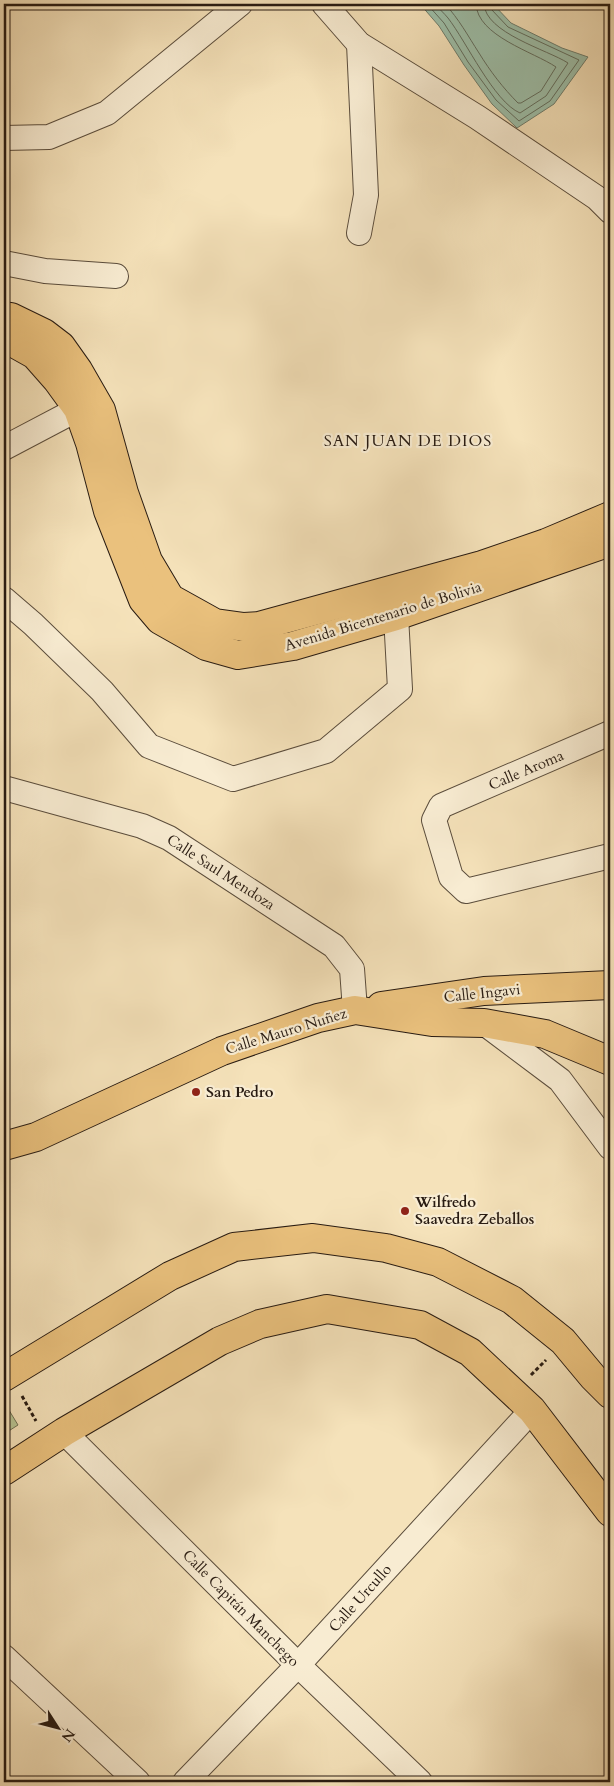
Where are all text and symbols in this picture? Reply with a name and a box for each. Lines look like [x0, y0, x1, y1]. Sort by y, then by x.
district label: SAN JUAN DE DIOS [324, 430, 492, 452]
street label: Avenida Bicentenario de Bolivia [282, 576, 484, 655]
street label: Calle Aroma [485, 745, 567, 795]
street label: Calle Saul Mendoza [163, 830, 279, 915]
street label: Calle Ingavi [443, 979, 521, 1007]
street label: Calle Mauro Nuñez [223, 1003, 349, 1059]
place label: San Pedro [206, 1082, 274, 1102]
marker: San Pedro [190, 1086, 202, 1098]
place label: Wilfredo Saavedra Zeballos [414, 1192, 534, 1229]
marker: Wilfredo Saavedra Zeballos [399, 1205, 411, 1217]
street label: Calle Capitán Manchego [178, 1545, 304, 1671]
street label: Calle Urcullo [324, 1560, 396, 1636]
north arrow [32, 1704, 82, 1754]
text: N [57, 1725, 79, 1746]

